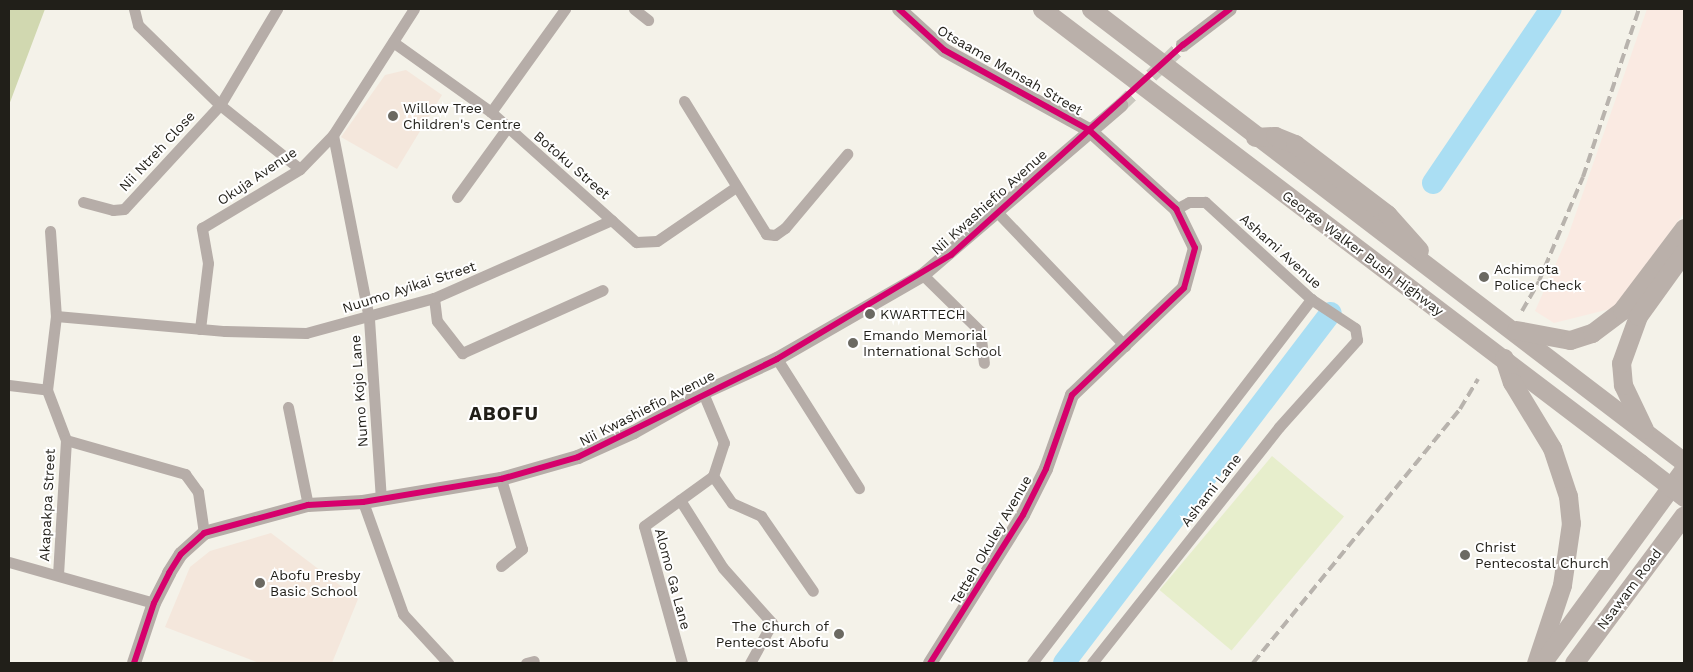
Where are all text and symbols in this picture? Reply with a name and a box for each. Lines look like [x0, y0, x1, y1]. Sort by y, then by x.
street label: Otsaame Mensah Street [934, 21, 1086, 119]
place label: Willow Tree Children's Centre [403, 100, 521, 132]
street label: Nii Ntreh Close [116, 107, 198, 195]
marker: Willow Tree Children's Centre [387, 110, 399, 122]
street label: Botoku Street [531, 127, 613, 203]
street label: Okuja Avenue [214, 143, 300, 209]
street label: Nii Kwashiefio Avenue [928, 145, 1050, 259]
street label: George Walker Bush Highway [1279, 187, 1447, 319]
street label: Ashami Avenue [1237, 210, 1325, 292]
street label: Nuumo Ayikai Street [340, 257, 478, 317]
place label: Achimota Police Check [1494, 261, 1582, 294]
marker: Achimota Police Check [1478, 271, 1490, 283]
place label: KWARTTECH [880, 306, 966, 322]
marker: KWARTTECH [864, 308, 876, 320]
place label: Emando Memorial International School [863, 327, 1002, 360]
street label: Numo Kojo Lane [347, 334, 371, 448]
marker: Emando Memorial International School [847, 337, 859, 349]
street label: Nii Kwashiefio Avenue [576, 366, 718, 450]
district label: ABOFU [468, 403, 540, 425]
street label: Akapakpa Street [36, 448, 58, 562]
street label: Ashami Lane [1177, 450, 1245, 530]
street label: Tetteh Okuley Avenue [947, 472, 1035, 608]
street label: Alomo Ga Lane [651, 526, 695, 632]
place label: Christ Pentecostal Church [1475, 539, 1609, 572]
street label: Nsawam Road [1593, 545, 1665, 633]
marker: Christ Pentecostal Church [1459, 549, 1471, 561]
place label: Abofu Presby Basic School [270, 567, 360, 600]
marker: Abofu Presby Basic School [254, 577, 266, 589]
place label: The Church of Pentecost Abofu [715, 618, 829, 650]
marker: The Church of Pentecost Abofu [833, 628, 845, 640]

